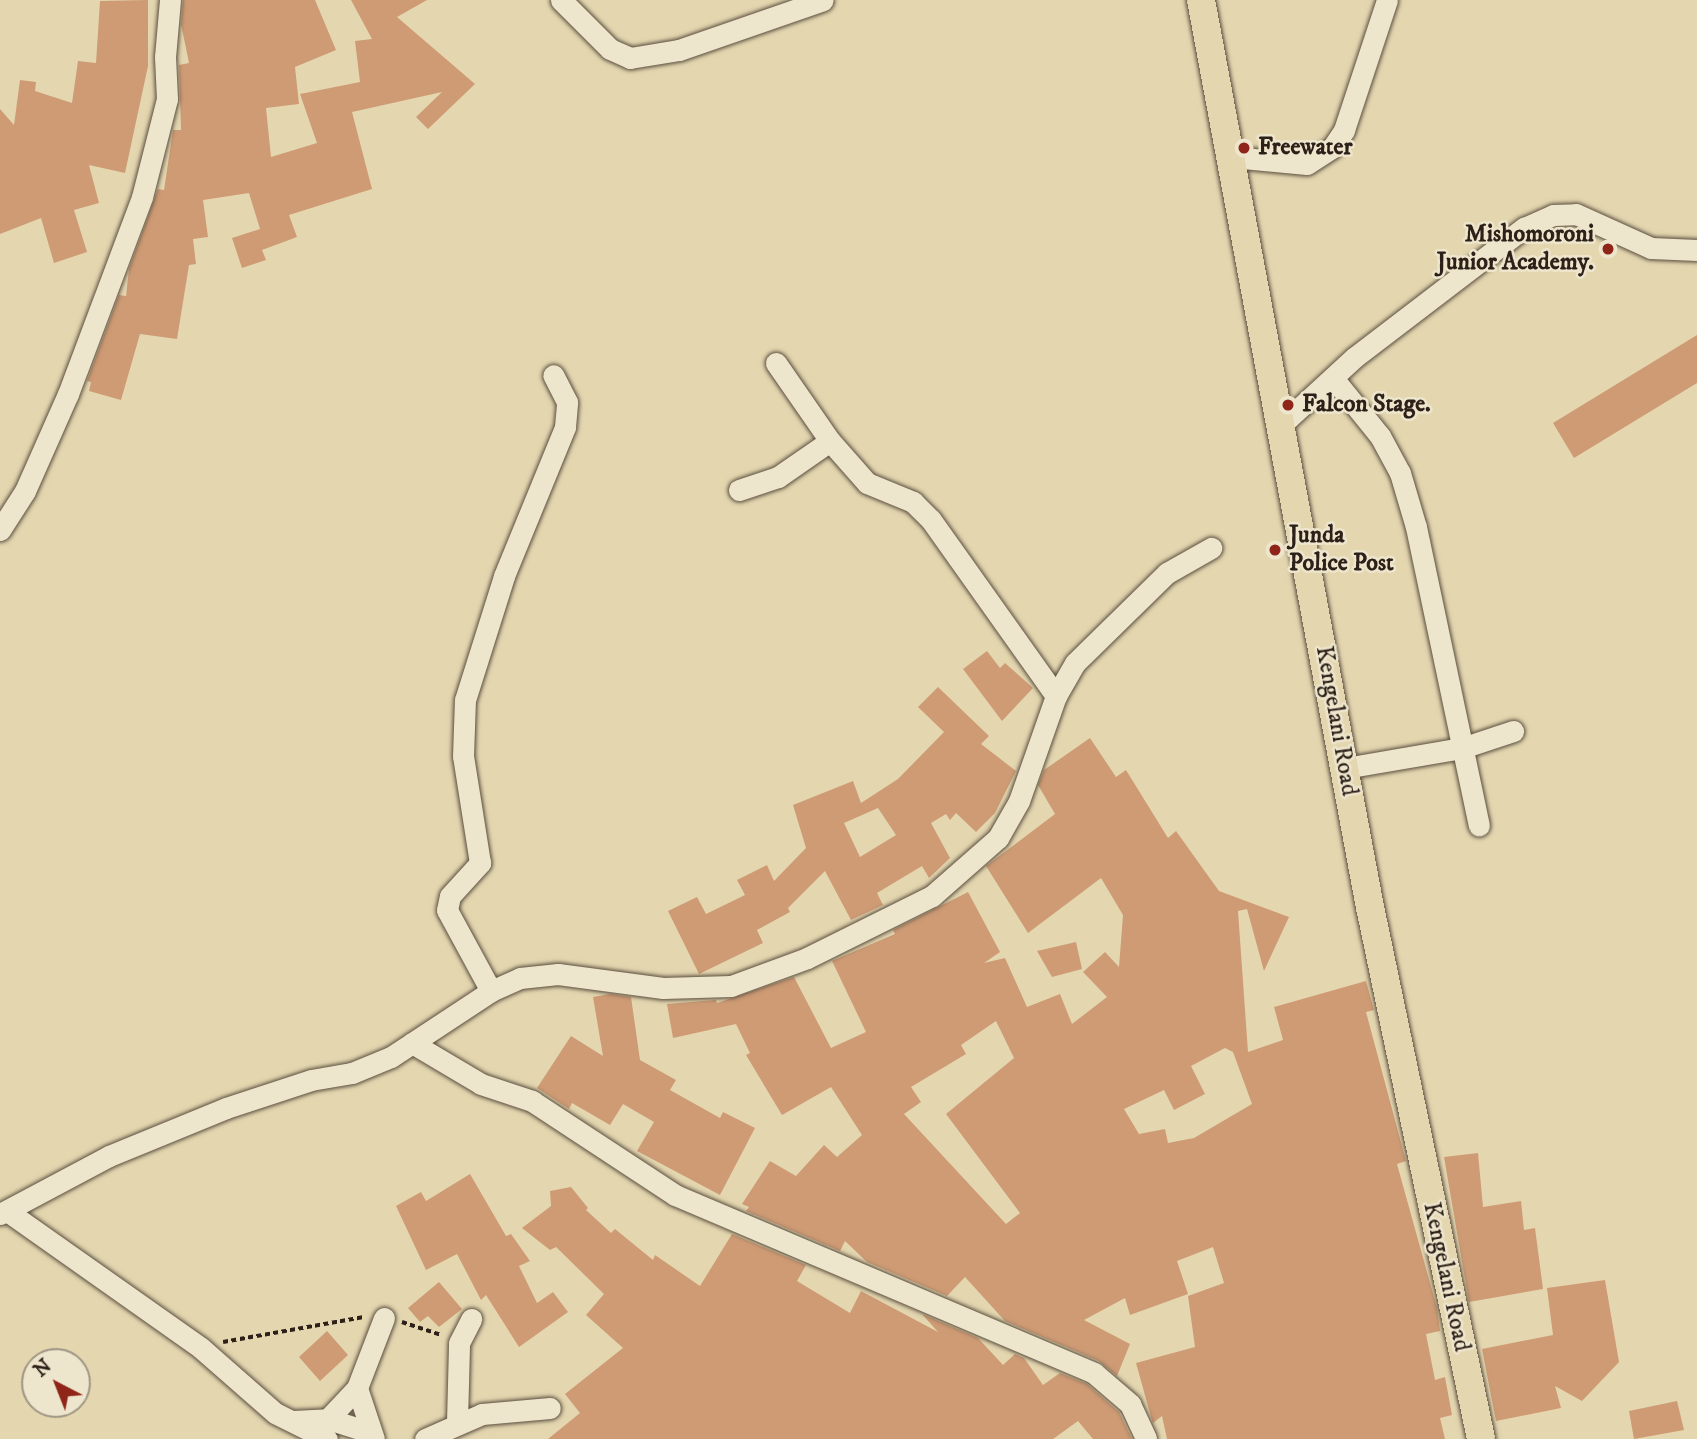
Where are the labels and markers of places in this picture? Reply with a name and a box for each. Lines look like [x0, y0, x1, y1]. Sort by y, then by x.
place label: Freewater [1258, 134, 1352, 162]
marker: Freewater [1236, 140, 1252, 156]
place label: Mishomoroni Junior Academy. [1437, 221, 1594, 277]
marker: Mishomoroni Junior Academy. [1600, 241, 1616, 257]
place label: Falcon Stage. [1302, 391, 1431, 419]
marker: Falcon Stage. [1280, 397, 1296, 413]
place label: Junda Police Post [1289, 522, 1394, 578]
marker: Junda Police Post [1267, 542, 1283, 558]

